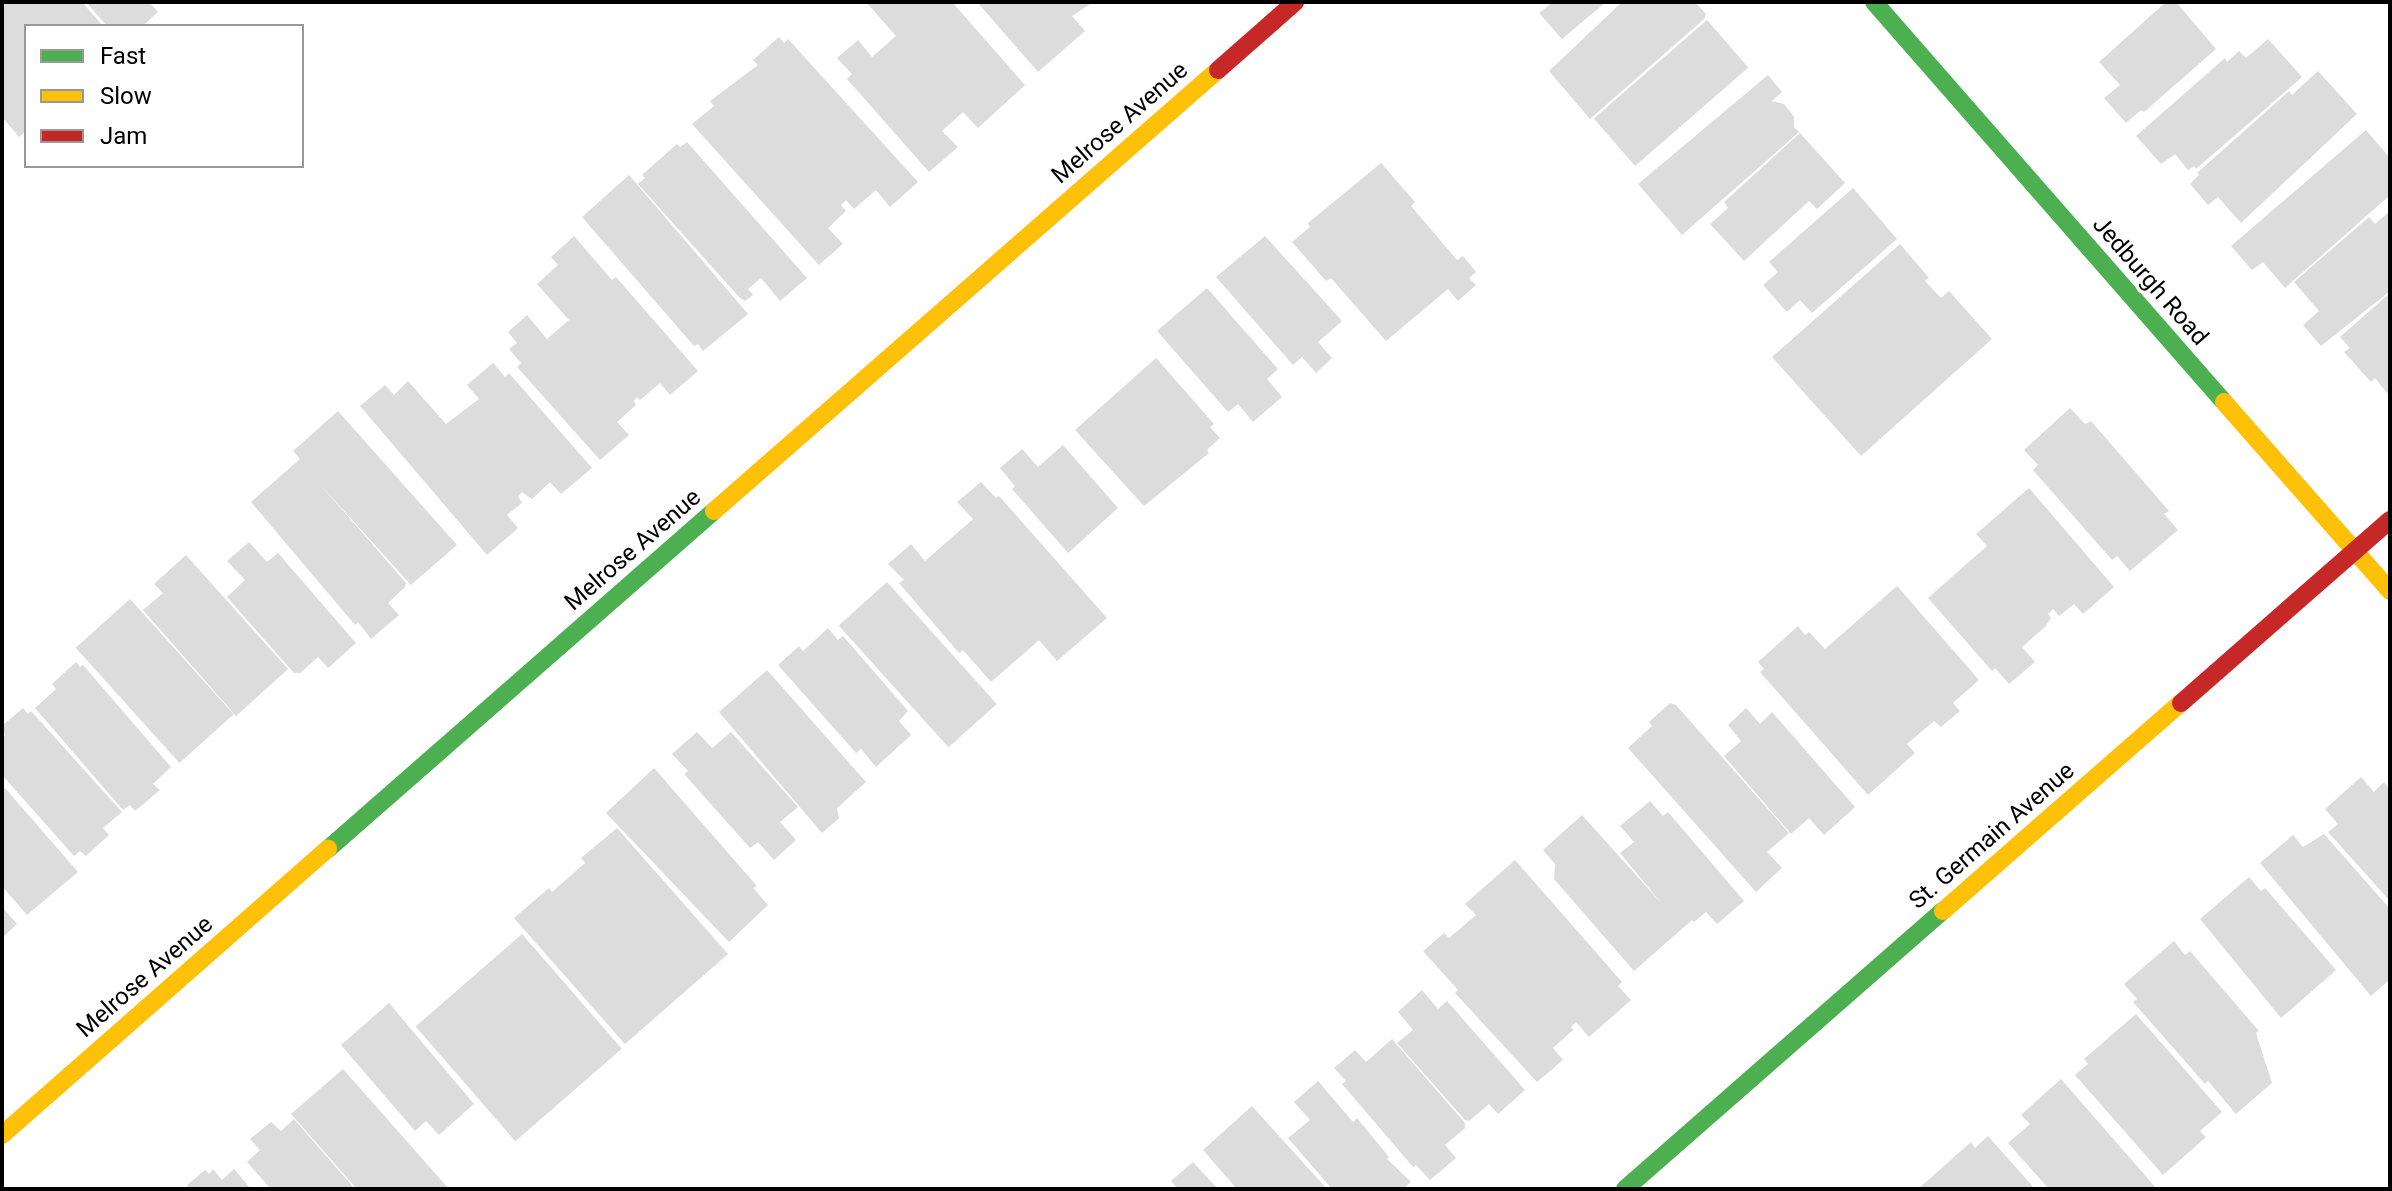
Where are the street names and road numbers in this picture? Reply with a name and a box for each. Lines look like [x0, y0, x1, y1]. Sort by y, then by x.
street label: Melrose Avenue [1046, 56, 1194, 190]
street label: Jedburgh Road [2086, 210, 2214, 352]
street label: Melrose Avenue [559, 483, 707, 617]
street label: St. Germain Avenue [1904, 757, 2080, 915]
street label: Melrose Avenue [71, 910, 219, 1044]

